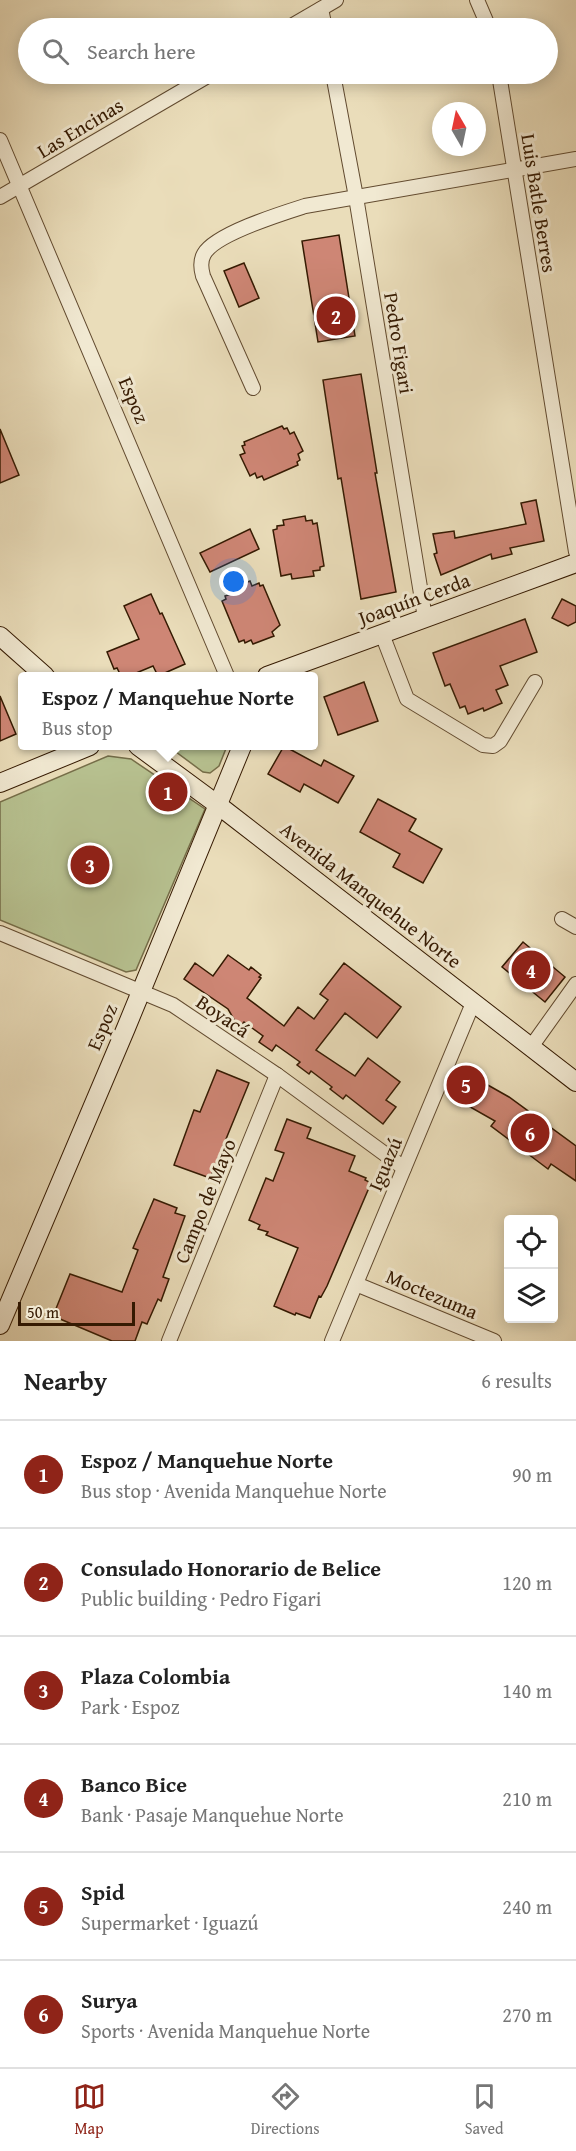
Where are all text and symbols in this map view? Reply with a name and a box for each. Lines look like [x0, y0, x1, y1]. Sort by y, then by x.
search box [18, 18, 558, 84]
icon: search [39, 35, 72, 68]
text: Search here [87, 35, 196, 67]
street label: Las Encinas [31, 90, 128, 165]
north arrow [432, 102, 486, 156]
street label: Luis Batle Berres [514, 132, 565, 274]
street label: Pedro Figari [377, 290, 422, 396]
pin: 2 [316, 294, 356, 338]
street label: Espoz [112, 372, 157, 428]
street label: Joaquín Cerda [351, 565, 474, 633]
your location [219, 567, 248, 596]
popup [18, 672, 318, 750]
text: Espoz / Manquehue Norte [42, 681, 294, 713]
text: Bus stop [42, 713, 112, 742]
pin: 1 [148, 770, 188, 814]
street label: Avenida Manquehue Norte [275, 815, 468, 975]
pin: 3 [70, 842, 110, 888]
pin: 4 [512, 948, 550, 992]
street label: Boyacá [191, 987, 256, 1044]
street label: Espoz [79, 999, 124, 1054]
pin: 5 [446, 1062, 486, 1108]
pin: 6 [510, 1110, 550, 1156]
street label: Iguazú [360, 1132, 409, 1195]
street label: Campo de Mayo [166, 1134, 243, 1268]
map controls [504, 1215, 558, 1323]
button: locate [504, 1215, 558, 1269]
street label: Moctezuma [382, 1261, 483, 1326]
button: layers [504, 1269, 558, 1323]
scale bar [18, 1299, 135, 1326]
text: 50 m [27, 1300, 59, 1324]
text: Nearby [24, 1361, 107, 1400]
text: 6 results [481, 1366, 552, 1395]
text: Espoz / Manquehue Norte [81, 1444, 333, 1476]
text: 1 [38, 1460, 49, 1489]
text: 90 m [512, 1460, 552, 1489]
text: Bus stop · Avenida Manquehue Norte [81, 1476, 387, 1505]
text: Consulado Honorario de Belice [81, 1552, 381, 1584]
text: 2 [38, 1568, 49, 1597]
text: 120 m [502, 1568, 552, 1597]
text: Public building · Pedro Figari [81, 1584, 321, 1613]
text: Plaza Colombia [81, 1660, 230, 1692]
text: 3 [38, 1676, 49, 1705]
text: 140 m [502, 1676, 552, 1705]
text: Park · Espoz [81, 1692, 180, 1721]
text: Banco Bice [81, 1768, 187, 1800]
text: 4 [38, 1784, 49, 1813]
text: 210 m [502, 1784, 552, 1813]
text: Bank · Pasaje Manquehue Norte [81, 1800, 344, 1829]
text: Spid [81, 1876, 125, 1908]
text: 5 [38, 1892, 49, 1921]
text: 240 m [502, 1892, 552, 1921]
text: Supermarket · Iguazú [81, 1908, 258, 1937]
text: Surya [81, 1984, 138, 2016]
text: 6 [38, 2000, 49, 2029]
text: 270 m [502, 2000, 552, 2029]
text: Sports · Avenida Manquehue Norte [81, 2016, 370, 2045]
tab: Map [73, 2080, 106, 2140]
tab: Directions [251, 2080, 320, 2140]
tab: Saved [465, 2080, 503, 2140]

